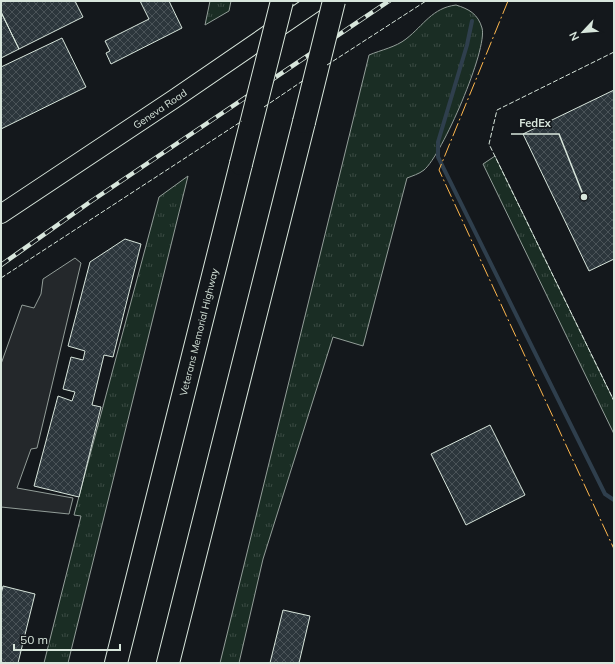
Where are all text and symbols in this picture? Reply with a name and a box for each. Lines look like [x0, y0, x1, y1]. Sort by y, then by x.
north arrow [563, 12, 603, 52]
text: N [566, 30, 582, 43]
street label: Geneva Road [131, 86, 189, 132]
callout: FedEx [511, 111, 559, 134]
text: FedEx [519, 116, 552, 130]
street label: Veterans Memorial Highway [177, 266, 221, 397]
scale bar [14, 626, 120, 652]
text: 50 m [20, 632, 48, 647]

